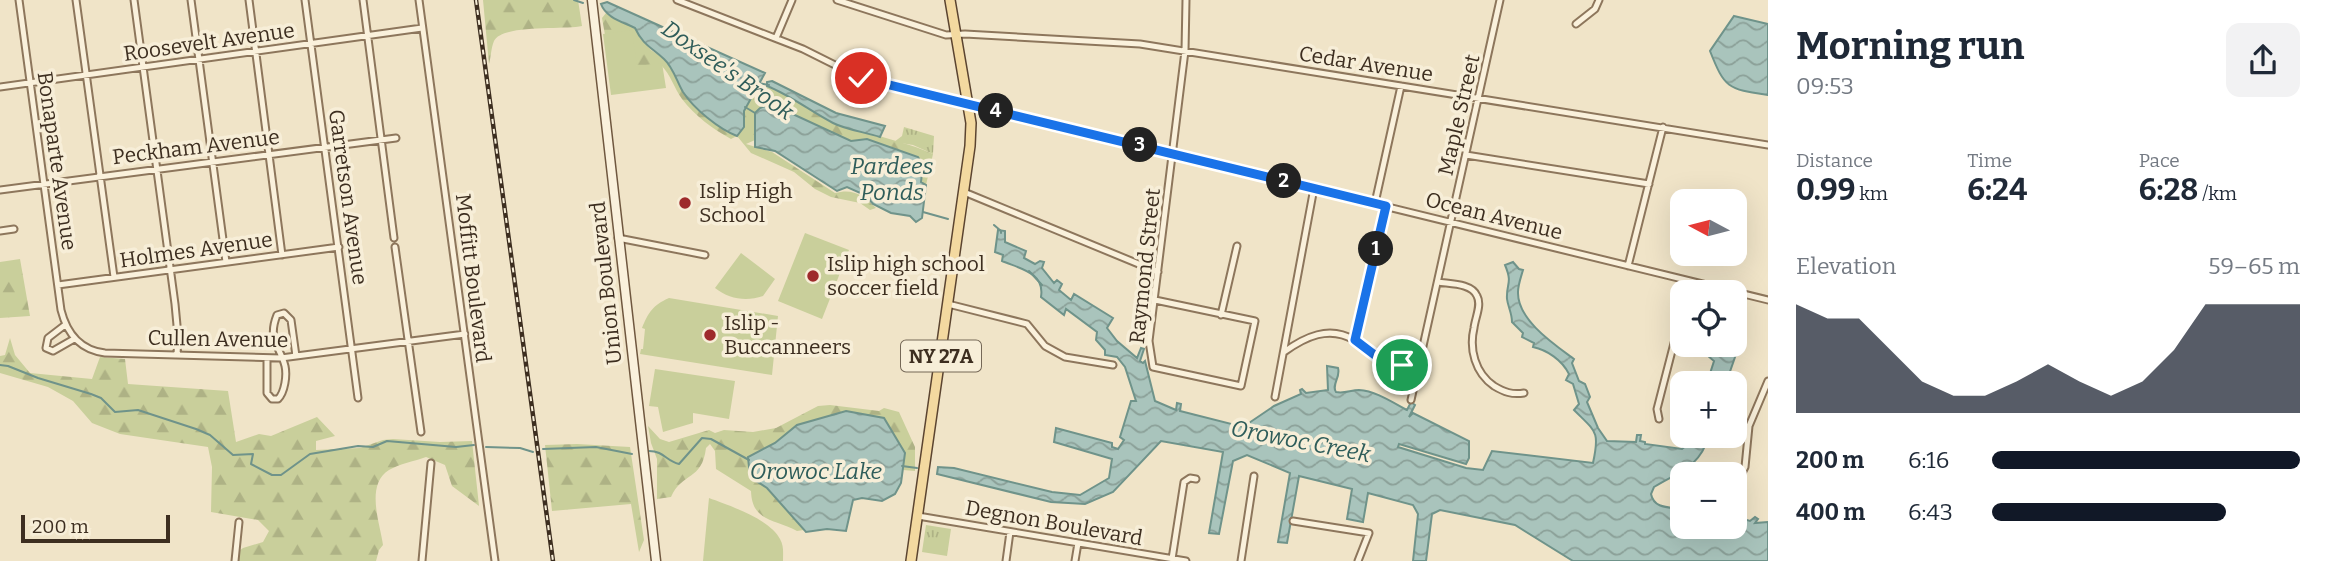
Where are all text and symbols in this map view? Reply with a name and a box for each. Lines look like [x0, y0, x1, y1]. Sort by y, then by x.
water label: Doxsee's Brook [657, 14, 800, 126]
street label: Roosevelt Avenue [122, 17, 296, 67]
text: Morning run [1796, 23, 2024, 69]
button: share [2226, 23, 2300, 97]
street label: Cedar Avenue [1297, 41, 1435, 87]
pin [831, 48, 891, 108]
street label: Maple Street [1432, 52, 1486, 178]
icon: check [842, 59, 880, 97]
street label: Bonaparte Avenue [32, 70, 82, 252]
text: 09:53 [1796, 72, 1854, 100]
pin: 4 [978, 94, 1014, 128]
text: 4 [990, 99, 1001, 122]
street label: Garretson Avenue [323, 108, 373, 286]
street label: Peckham Avenue [111, 124, 281, 170]
pin: 3 [1122, 128, 1158, 162]
text: 3 [1134, 133, 1145, 156]
text: Distance [1796, 149, 1873, 172]
text: Time [1967, 149, 2012, 172]
text: Pace [2139, 149, 2180, 172]
water label: Pardees Ponds [851, 152, 934, 206]
pin: 2 [1266, 164, 1302, 198]
text: 2 [1278, 169, 1289, 192]
text: 0.99 [1796, 172, 1856, 208]
text: 6:24 [1967, 172, 2027, 208]
text: 6:28 [2139, 172, 2198, 208]
place label: Islip High School [699, 178, 793, 228]
text: km [1856, 182, 1888, 205]
text: /km [2198, 182, 2237, 205]
street label: Raymond Street [1124, 186, 1166, 345]
street label: Ocean Avenue [1423, 186, 1565, 246]
north arrow [1670, 189, 1746, 266]
map controls [1670, 189, 1747, 539]
street label: Moffitt Boulevard [450, 192, 496, 364]
marker: Islip High School [677, 195, 693, 211]
street label: Union Boulevard [585, 200, 627, 366]
street label: Holmes Avenue [118, 226, 274, 274]
pin: 1 [1358, 232, 1394, 266]
text: 1 [1371, 237, 1380, 260]
place label: Islip high school soccer field [827, 251, 985, 301]
text: Elevation [1796, 252, 1896, 280]
text: 59–65 m [2208, 252, 2300, 280]
marker: Islip high school soccer field [805, 268, 821, 284]
button: locate [1670, 280, 1747, 357]
place label: Islip - Buccanneers [724, 310, 851, 360]
street label: Cullen Avenue [147, 325, 289, 353]
marker: Islip - Buccanneers [702, 327, 718, 343]
pin [1372, 335, 1432, 395]
road number: NY 27A [901, 340, 981, 372]
icon: arrive [1383, 346, 1421, 384]
button: + [1670, 371, 1747, 448]
water label: Orowoc Creek [1229, 414, 1374, 468]
text: 200 m [1796, 446, 1864, 474]
text: 6:16 [1908, 446, 1949, 474]
water label: Orowoc Lake [750, 457, 883, 485]
button: − [1670, 462, 1747, 539]
street label: Degnon Boulevard [963, 495, 1145, 551]
text: 400 m [1796, 498, 1865, 526]
text: 6:43 [1908, 498, 1953, 526]
scale bar [21, 512, 170, 544]
text: 200 m [32, 515, 89, 538]

